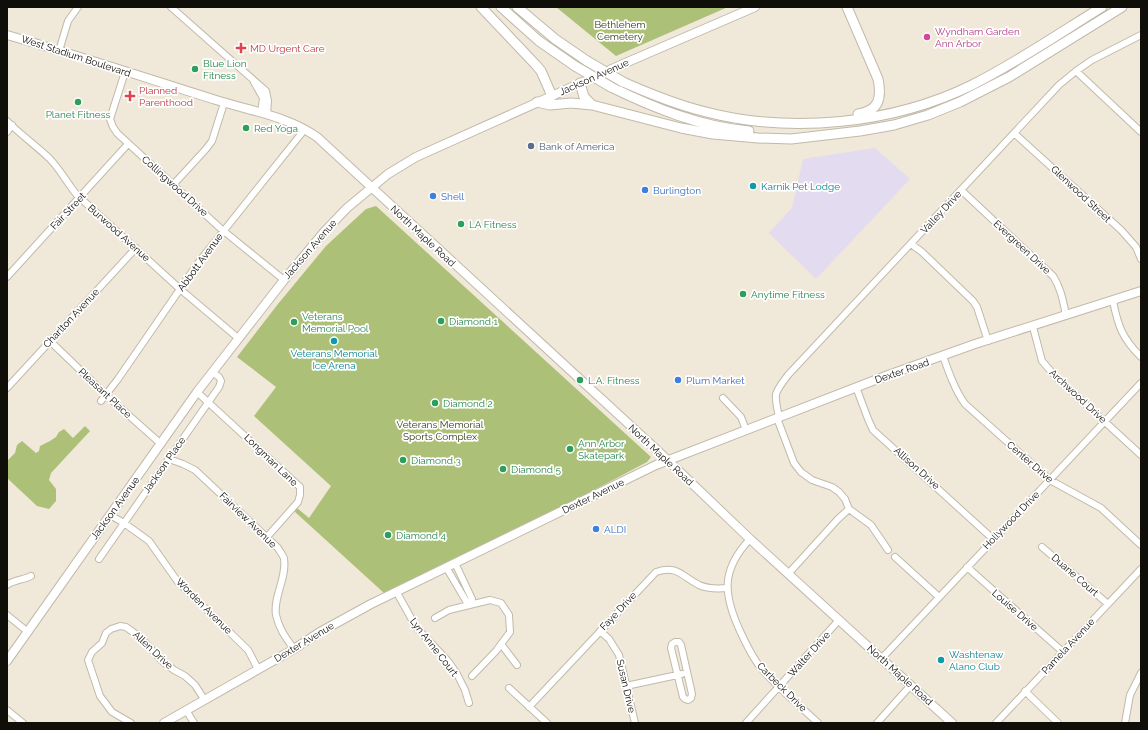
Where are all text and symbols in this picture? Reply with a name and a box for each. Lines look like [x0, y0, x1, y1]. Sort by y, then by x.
park label: Bethlehem Cemetery [594, 19, 646, 42]
place label: Wyndham Garden Ann Arbor [935, 26, 1020, 49]
marker: Wyndham Garden Ann Arbor [922, 32, 932, 42]
street label: West Stadium Boulevard [20, 33, 132, 79]
marker: MD Urgent Care [235, 42, 247, 54]
place label: MD Urgent Care [250, 43, 325, 54]
street label: Jackson Avenue [558, 57, 631, 97]
place label: Blue Lion Fitness [203, 58, 247, 81]
marker: Blue Lion Fitness [190, 64, 200, 74]
place label: Planned Parenthood [139, 85, 193, 108]
marker: Planned Parenthood [124, 90, 136, 102]
marker: Planet Fitness [73, 97, 83, 107]
place label: Planet Fitness [46, 109, 111, 120]
marker: Red Yoga [241, 123, 251, 133]
place label: Red Yoga [254, 123, 298, 134]
marker: Bank of America [526, 141, 536, 151]
place label: Bank of America [539, 141, 614, 152]
street label: Collingwood Drive [140, 154, 210, 219]
street label: Glenwood Street [1049, 163, 1114, 225]
marker: Karnik Pet Lodge [748, 181, 758, 191]
place label: Karnik Pet Lodge [761, 181, 840, 192]
marker: Burlington [640, 185, 650, 195]
place label: Burlington [653, 185, 701, 196]
street label: Valley Drive [918, 188, 964, 236]
street label: Fair Street [48, 190, 88, 232]
marker: Shell [428, 191, 438, 201]
place label: Shell [441, 191, 464, 202]
street label: Burwood Avenue [86, 202, 152, 264]
street label: North Maple Road [388, 203, 458, 269]
street label: Jackson Avenue [281, 217, 339, 281]
street label: Evergreen Drive [991, 218, 1053, 276]
marker: LA Fitness [456, 219, 466, 229]
place label: LA Fitness [469, 219, 517, 230]
street label: Abbott Avenue [175, 231, 225, 293]
street label: Charlton Avenue [41, 286, 101, 350]
marker: Anytime Fitness [738, 289, 748, 299]
place label: Anytime Fitness [751, 289, 825, 300]
place label: Veterans Memorial Pool [302, 311, 369, 334]
marker: Diamond 1 [436, 316, 446, 326]
place label: Diamond 1 [449, 316, 499, 327]
marker: Veterans Memorial Pool [289, 317, 299, 327]
marker: Veterans Memorial Ice Arena [329, 336, 339, 346]
place label: Veterans Memorial Ice Arena [291, 348, 378, 371]
street label: Dexter Road [873, 357, 931, 385]
street label: Pleasant Place [76, 366, 134, 420]
street label: Archwood Drive [1047, 367, 1109, 425]
marker: L.A. Fitness [575, 375, 585, 385]
place label: L.A. Fitness [588, 375, 640, 386]
marker: Plum Market [673, 375, 683, 385]
place label: Plum Market [686, 375, 745, 386]
marker: Diamond 2 [430, 398, 440, 408]
place label: Diamond 2 [443, 398, 493, 409]
park label: Veterans Memorial Sports Complex [397, 419, 484, 442]
street label: North Maple Road [626, 422, 696, 488]
street label: Longman Lane [242, 432, 300, 488]
street label: Jackson Place [141, 435, 187, 495]
place label: Ann Arbor Skatepark [578, 438, 625, 461]
street label: Center Drive [1005, 439, 1055, 485]
marker: Ann Arbor Skatepark [565, 444, 575, 454]
street label: Allison Drive [892, 445, 942, 491]
marker: Diamond 3 [398, 455, 408, 465]
place label: Diamond 3 [411, 455, 461, 466]
marker: Diamond 5 [498, 464, 508, 474]
place label: Diamond 5 [511, 464, 562, 475]
street label: Jackson Avenue [89, 474, 142, 542]
street label: Dexter Avenue [560, 476, 626, 516]
street label: Hollywood Drive [981, 489, 1042, 551]
street label: Fairview Avenue [217, 490, 279, 550]
marker: ALDI [591, 524, 601, 534]
place label: ALDI [604, 524, 626, 535]
marker: Diamond 4 [383, 530, 393, 540]
place label: Diamond 4 [396, 530, 447, 541]
street label: Duane Court [1049, 552, 1101, 599]
street label: Worden Avenue [174, 576, 234, 636]
street label: Louise Drive [990, 587, 1040, 633]
street label: Faye Drive [598, 590, 638, 632]
street label: Lyn Anne Court [408, 616, 461, 679]
street label: Pamela Avenue [1039, 616, 1097, 676]
street label: Dexter Avenue [272, 620, 336, 664]
street label: Allen Drive [131, 629, 175, 671]
street label: Walter Drive [786, 629, 832, 679]
street label: North Maple Road [865, 643, 935, 707]
place label: Washtenaw Alano Club [949, 649, 1003, 672]
marker: Washtenaw Alano Club [936, 655, 946, 665]
street label: Susan Drive [615, 658, 638, 714]
street label: Carbeck Drive [755, 660, 809, 714]

